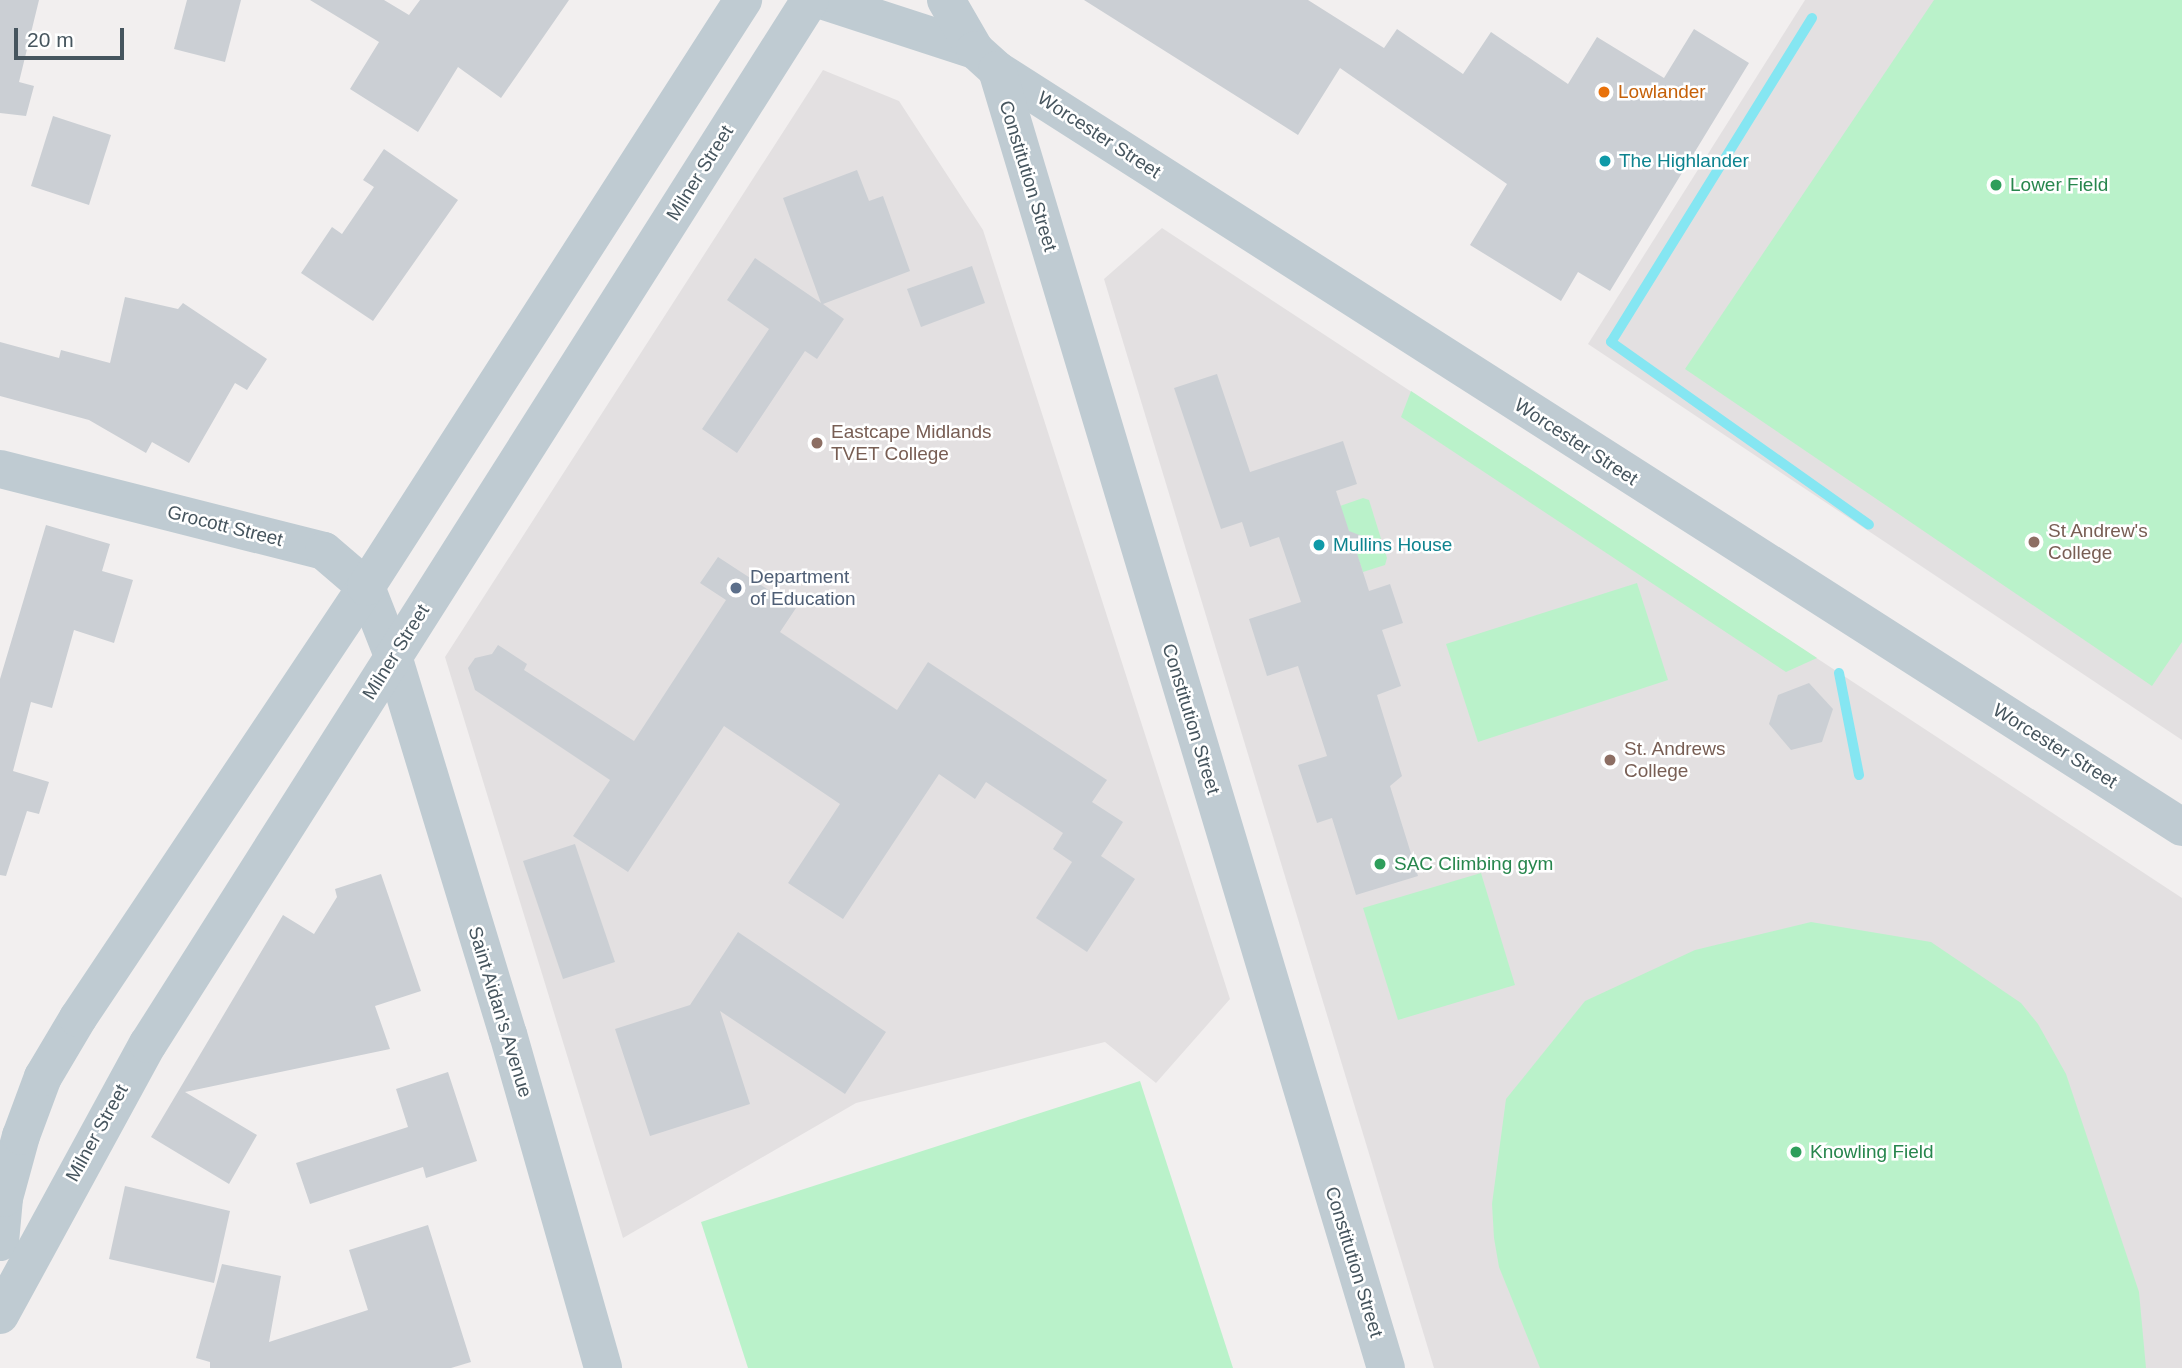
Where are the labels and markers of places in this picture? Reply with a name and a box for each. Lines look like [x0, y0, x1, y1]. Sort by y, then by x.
place label: Lowlander [1618, 81, 1706, 103]
marker: Lowlander [1596, 84, 1612, 100]
place label: The Highlander [1619, 150, 1749, 172]
marker: The Highlander [1597, 153, 1613, 169]
place label: Lower Field [2010, 174, 2108, 196]
marker: Lower Field [1988, 177, 2004, 193]
place label: Eastcape Midlands TVET College [831, 421, 992, 465]
marker: Eastcape Midlands TVET College [809, 435, 825, 451]
place label: St Andrew's College [2048, 520, 2149, 564]
place label: Mullins House [1333, 534, 1452, 556]
marker: St Andrew's College [2026, 534, 2042, 550]
marker: Mullins House [1311, 537, 1327, 553]
place label: Department of Education [750, 566, 856, 610]
marker: Department of Education [728, 580, 744, 596]
place label: St. Andrews College [1624, 738, 1726, 782]
marker: St. Andrews College [1602, 752, 1618, 768]
place label: SAC Climbing gym [1394, 853, 1553, 875]
marker: SAC Climbing gym [1372, 856, 1388, 872]
place label: Knowling Field [1810, 1141, 1934, 1163]
marker: Knowling Field [1788, 1144, 1804, 1160]

